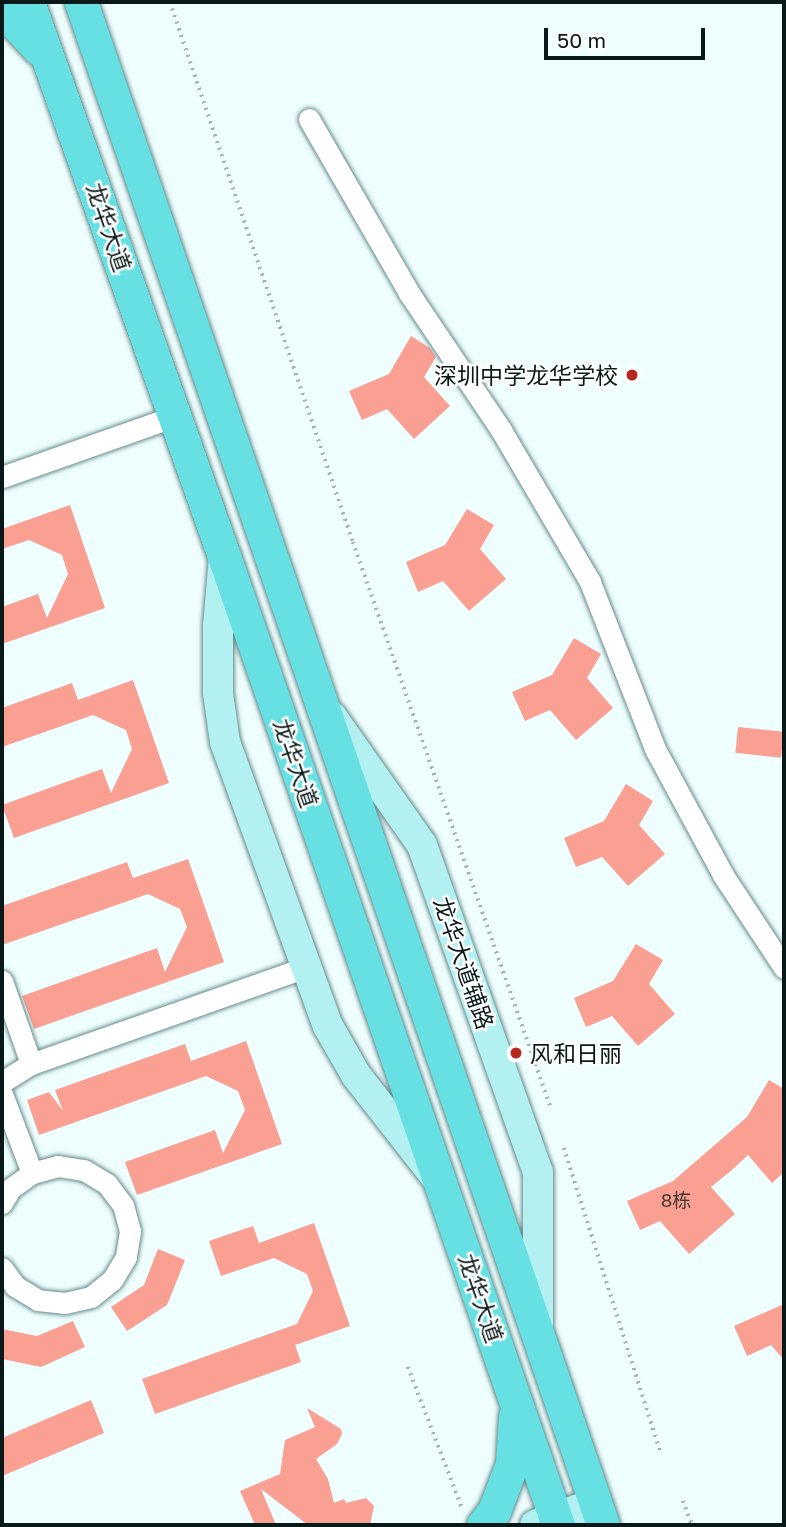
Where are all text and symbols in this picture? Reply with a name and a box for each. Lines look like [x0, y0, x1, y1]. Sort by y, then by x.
scale bar [548, 14, 709, 58]
text: 50 m [557, 27, 606, 53]
street label: 龙华大道 [81, 179, 137, 275]
place label: 深圳中学龙华学校 [434, 361, 618, 389]
marker: 深圳中学龙华学校 [624, 367, 640, 383]
street label: 龙华大道 [268, 715, 324, 811]
street label: 龙华大道辅路 [428, 893, 500, 1033]
place label: 风和日丽 [530, 1039, 622, 1067]
marker: 风和日丽 [508, 1045, 524, 1061]
house number: 8栋 [661, 1189, 691, 1211]
street label: 龙华大道 [453, 1250, 509, 1346]

